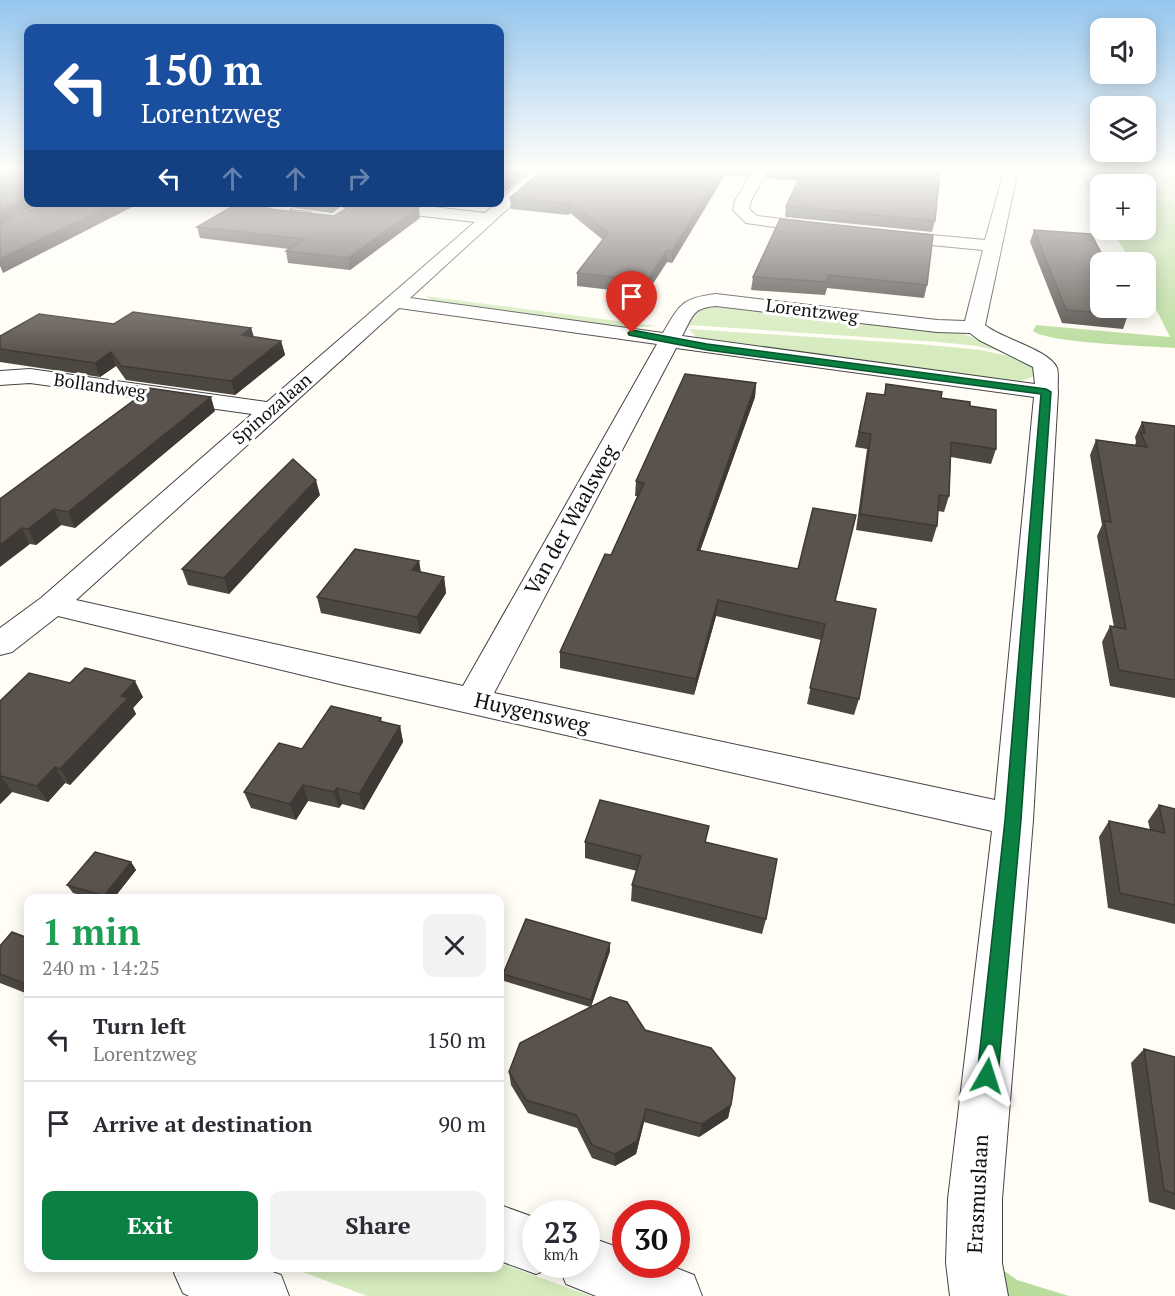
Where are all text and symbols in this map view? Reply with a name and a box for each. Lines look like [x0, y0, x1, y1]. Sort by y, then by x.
map controls [1090, 18, 1156, 318]
button: sound [1090, 18, 1156, 84]
text: 150 m [141, 41, 262, 97]
icon: left [42, 48, 120, 126]
text: Lorentzweg [141, 95, 281, 131]
button: layers [1090, 96, 1156, 162]
icon: left [153, 162, 186, 195]
icon: ahead [216, 162, 249, 195]
icon: ahead [279, 162, 312, 195]
icon: right [342, 162, 375, 195]
button: + [1090, 174, 1156, 240]
button: − [1090, 252, 1156, 318]
pin [606, 271, 657, 333]
icon: arrive [615, 280, 648, 313]
street label: Lorentzweg [764, 292, 860, 328]
street label: Bollandweg [52, 367, 148, 403]
street label: Spinozalaan [227, 367, 316, 449]
street label: Van der Waalsweg [517, 439, 623, 600]
street label: Huygensweg [472, 685, 593, 739]
text: 1 min [42, 908, 140, 955]
button: close [423, 914, 486, 977]
text: 240 m · 14:25 [42, 954, 160, 981]
text: Turn left [93, 1011, 186, 1040]
icon: left [42, 1023, 75, 1056]
text: 150 m [426, 1025, 486, 1054]
text: Lorentzweg [93, 1040, 197, 1067]
position arrow [955, 1044, 1019, 1108]
icon: arrive [42, 1107, 75, 1140]
text: Arrive at destination [93, 1109, 312, 1138]
text: 90 m [438, 1109, 486, 1138]
street label: Erasmuslaan [960, 1133, 994, 1254]
button: Exit [42, 1191, 258, 1260]
button: Share [270, 1191, 486, 1260]
speed limit sign: 30 [612, 1200, 690, 1278]
text: 23 [544, 1212, 578, 1252]
text: km/h [544, 1244, 578, 1264]

